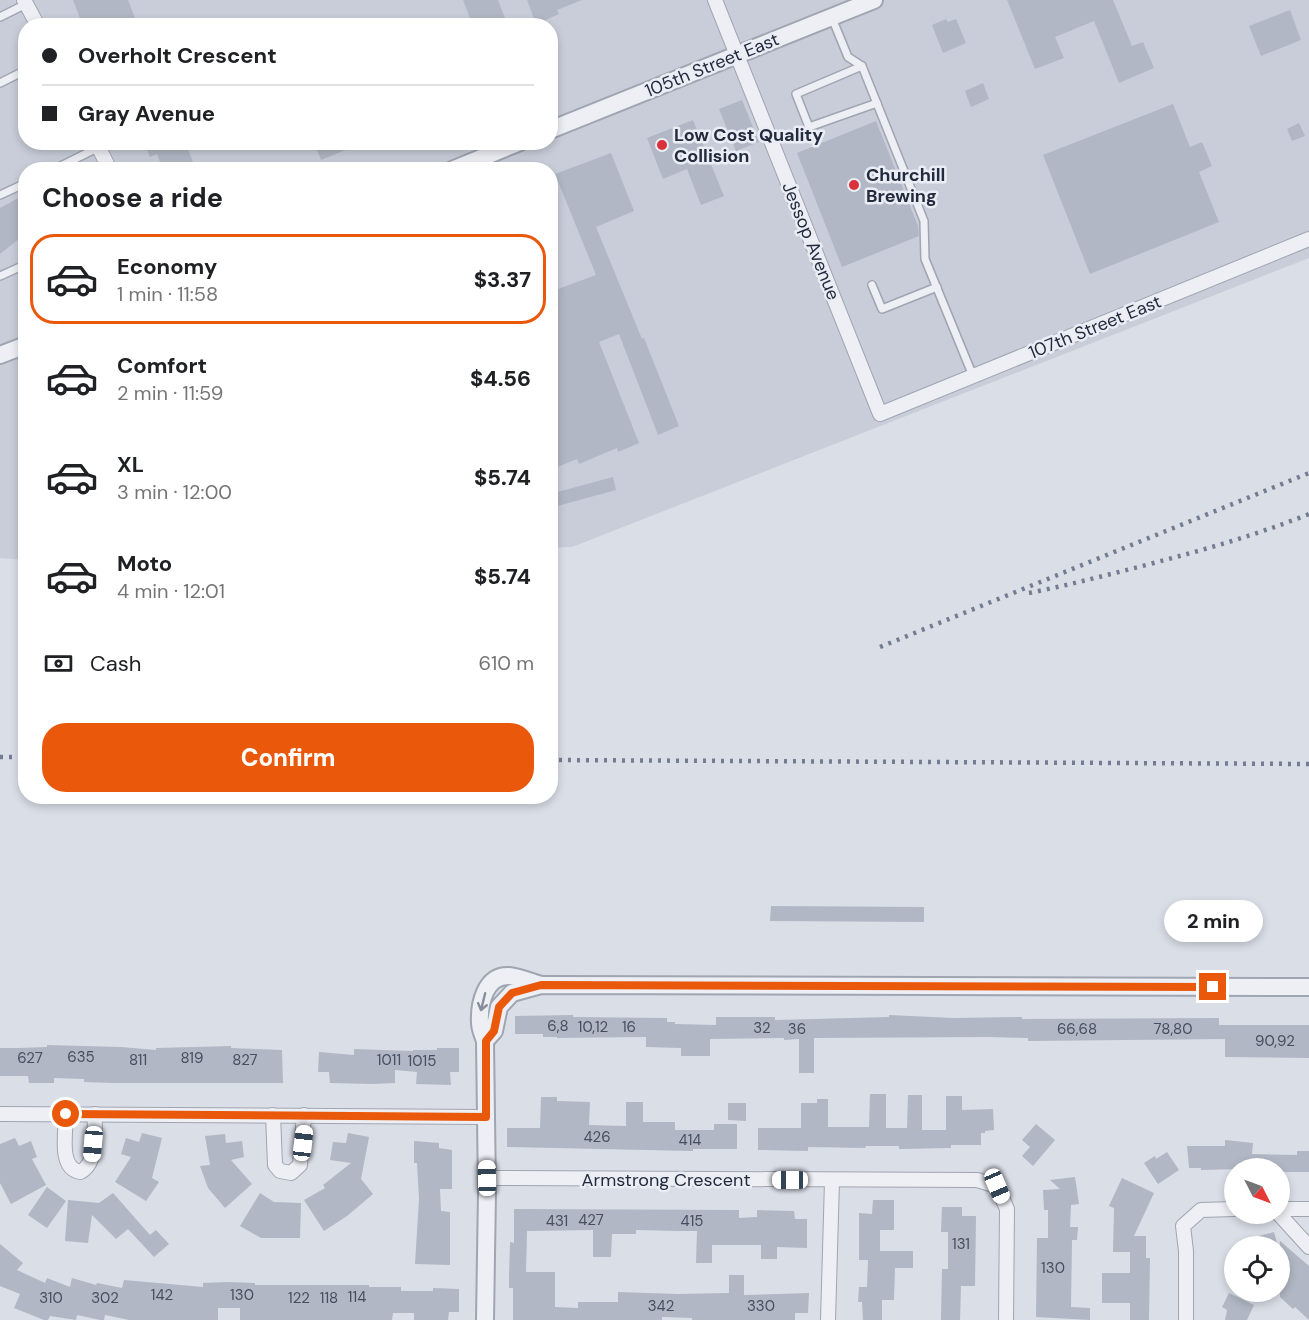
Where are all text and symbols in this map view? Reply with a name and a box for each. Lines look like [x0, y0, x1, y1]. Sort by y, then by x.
street label: 105th Street East [641, 27, 783, 103]
text: Overholt Crescent [78, 41, 277, 70]
text: Gray Avenue [78, 99, 215, 128]
place label: Low Cost Quality Collision [674, 123, 823, 168]
marker: Low Cost Quality Collision [655, 138, 669, 152]
place label: Churchill Brewing [866, 163, 945, 208]
street label: Jessop Avenue [776, 178, 846, 304]
marker: Churchill Brewing [847, 178, 861, 192]
text: Choose a ride [42, 180, 223, 215]
icon: car [45, 252, 99, 306]
text: Economy [117, 252, 217, 281]
text: $3.37 [474, 265, 531, 294]
text: 1 min · 11:58 [117, 281, 218, 307]
street label: 107th Street East [1025, 289, 1165, 365]
icon: car [45, 351, 99, 405]
text: Comfort [117, 351, 207, 380]
text: $4.56 [470, 364, 531, 393]
text: 2 min · 11:59 [117, 380, 223, 406]
icon: car [45, 450, 99, 504]
text: XL [117, 450, 144, 479]
text: $5.74 [474, 463, 531, 492]
text: 3 min · 12:00 [117, 479, 232, 505]
icon: car [45, 549, 99, 603]
text: Moto [117, 549, 172, 578]
text: $5.74 [474, 562, 531, 591]
text: 4 min · 12:01 [117, 578, 225, 604]
icon: cash [42, 647, 75, 680]
text: Cash [90, 649, 141, 678]
text: 610 m [478, 650, 534, 676]
button: Confirm [42, 723, 534, 792]
callout: 2 min [1164, 900, 1262, 942]
text: 2 min [1187, 908, 1240, 934]
route end [1199, 973, 1226, 1000]
one-way arrow [476, 992, 488, 1011]
house number: 6,8 [547, 1016, 569, 1036]
house number: 10,12 [578, 1017, 608, 1037]
house number: 16 [622, 1017, 636, 1037]
house number: 32 [753, 1018, 771, 1038]
house number: 36 [788, 1019, 806, 1039]
house number: 66,68 [1057, 1019, 1097, 1039]
house number: 78,80 [1154, 1019, 1193, 1039]
house number: 90,92 [1255, 1031, 1295, 1051]
house number: 635 [67, 1047, 95, 1067]
house number: 627 [17, 1048, 43, 1068]
house number: 819 [181, 1048, 203, 1068]
house number: 811 [129, 1050, 147, 1070]
house number: 827 [232, 1050, 258, 1070]
house number: 1011 [377, 1050, 401, 1070]
house number: 1015 [408, 1051, 436, 1071]
route start [52, 1100, 79, 1127]
car [292, 1124, 314, 1162]
car [82, 1125, 104, 1163]
house number: 426 [583, 1127, 611, 1147]
house number: 414 [679, 1130, 701, 1150]
north arrow [1224, 1158, 1290, 1224]
map controls [1224, 1158, 1290, 1302]
car [478, 1160, 496, 1196]
car [982, 1166, 1012, 1206]
street label: Armstrong Crescent [582, 1168, 750, 1192]
car [772, 1171, 808, 1189]
house number: 427 [578, 1210, 604, 1230]
house number: 431 [546, 1211, 568, 1231]
house number: 415 [681, 1211, 703, 1231]
house number: 131 [952, 1234, 970, 1254]
button: locate [1224, 1236, 1290, 1302]
house number: 130 [1041, 1258, 1065, 1278]
house number: 142 [151, 1285, 173, 1305]
house number: 130 [230, 1285, 254, 1305]
house number: 114 [348, 1287, 366, 1307]
house number: 310 [39, 1288, 63, 1308]
house number: 302 [91, 1288, 119, 1308]
house number: 122 [288, 1288, 310, 1308]
house number: 118 [320, 1288, 338, 1308]
house number: 342 [648, 1296, 674, 1316]
house number: 330 [747, 1296, 775, 1316]

